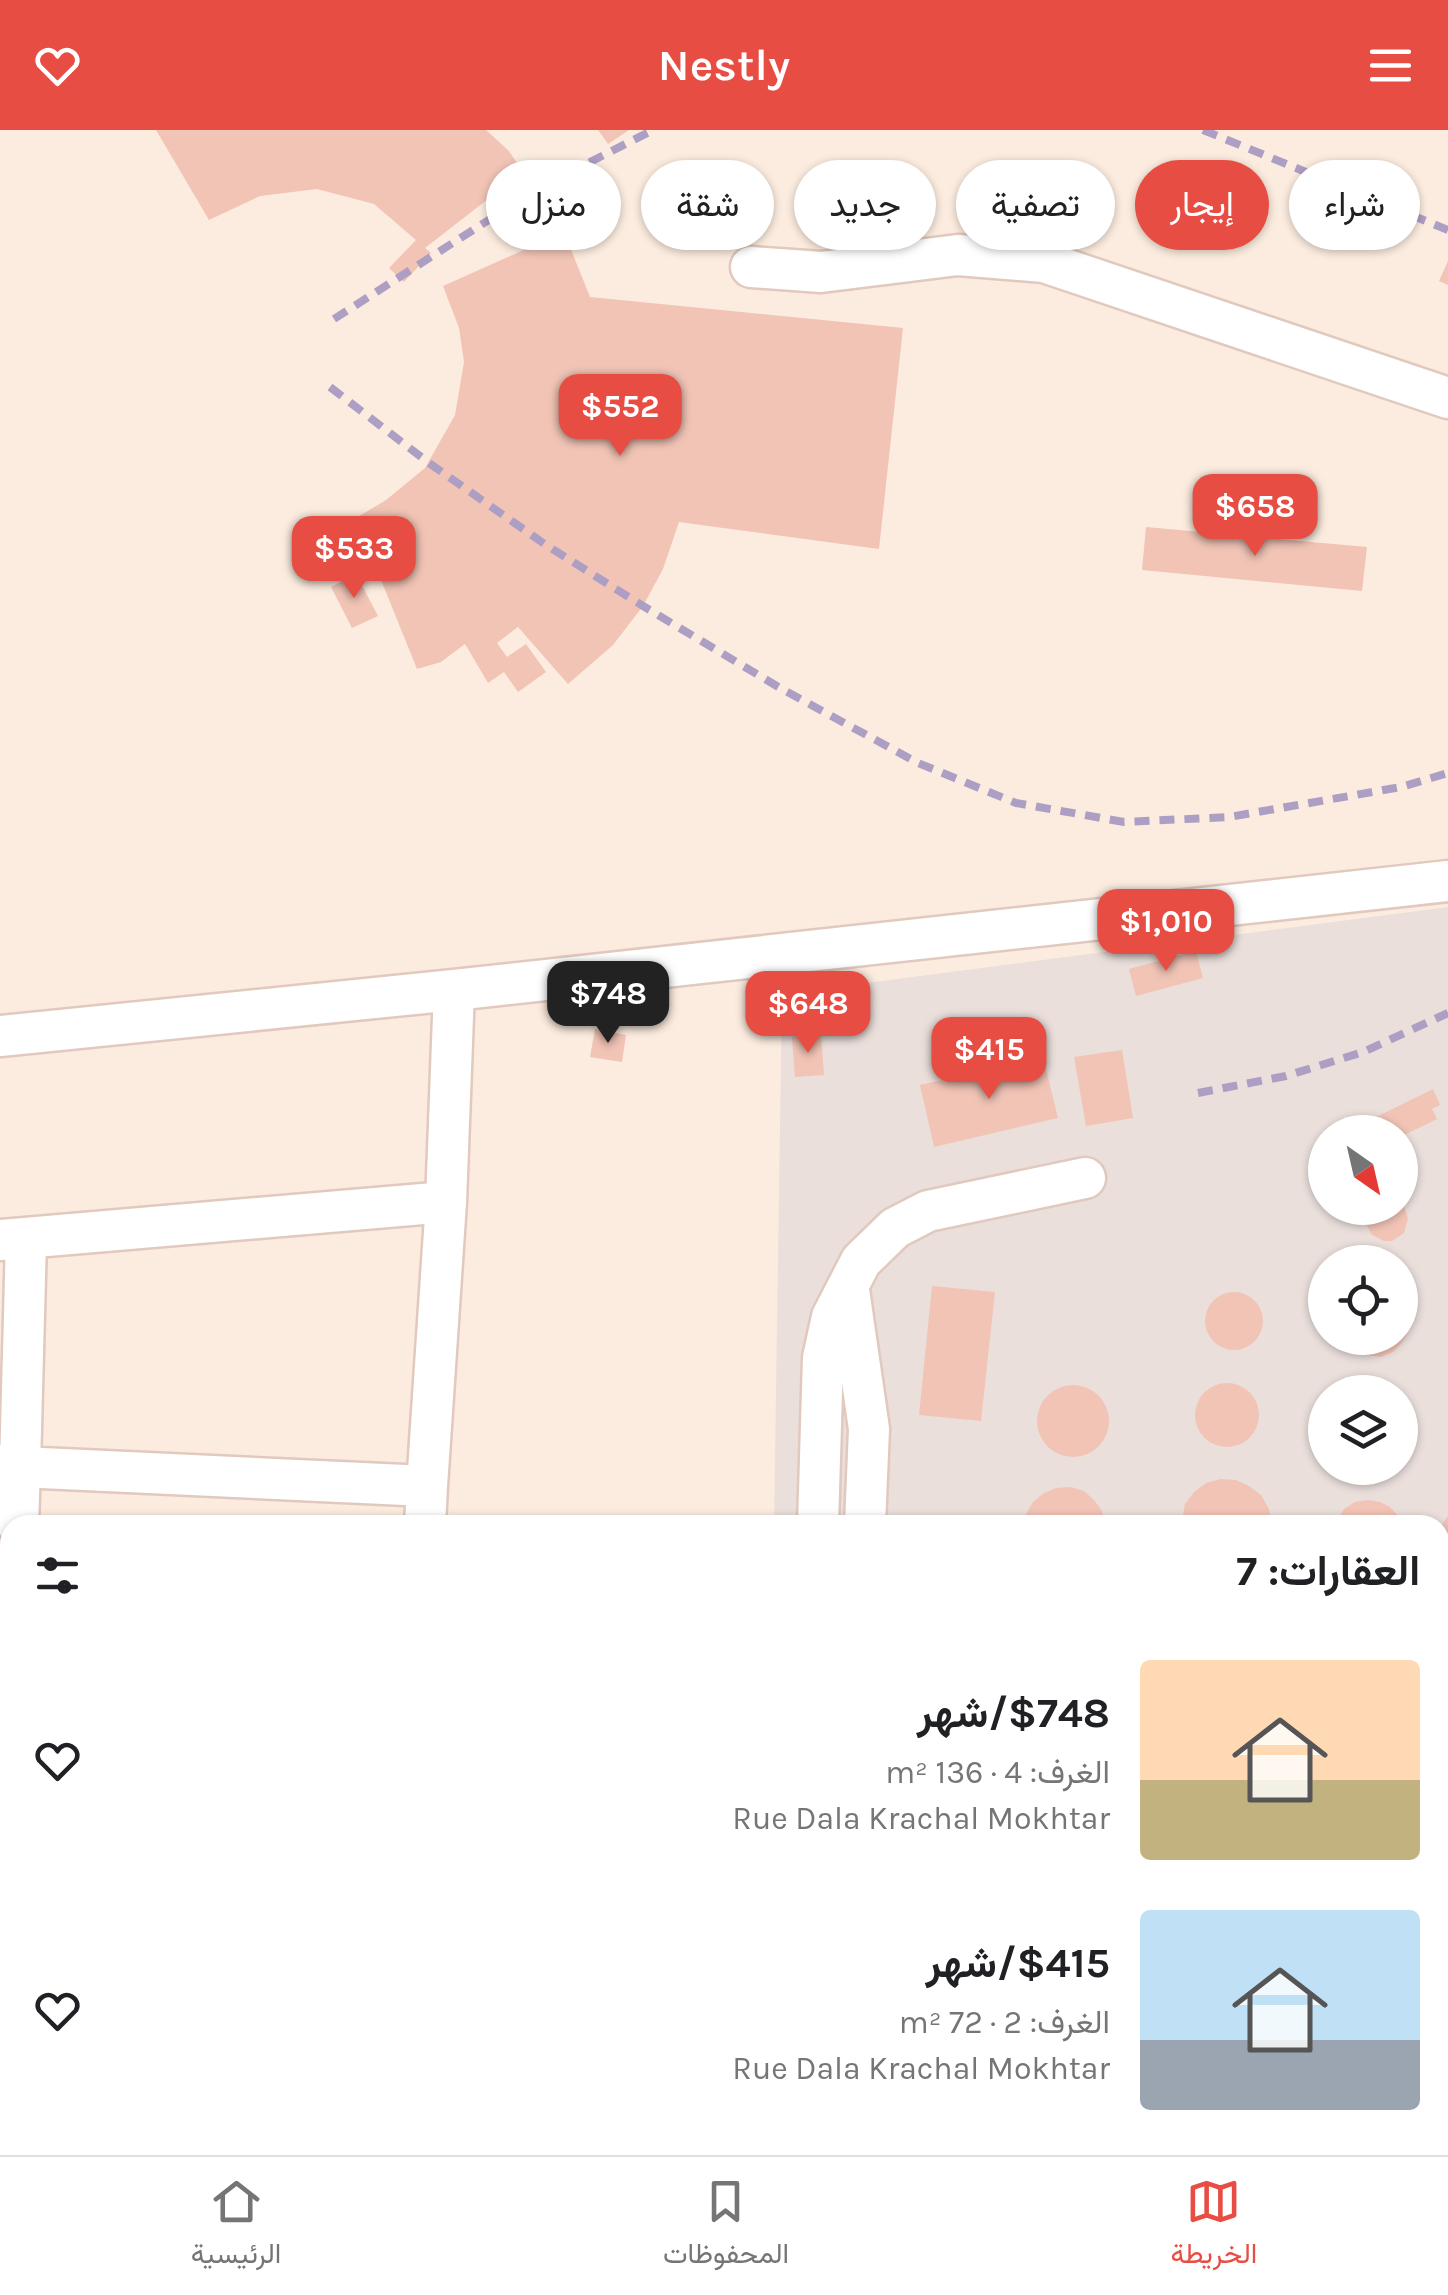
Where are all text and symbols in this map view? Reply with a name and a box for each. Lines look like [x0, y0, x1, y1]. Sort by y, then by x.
icon: heart [30, 38, 85, 93]
icon: menu [1363, 38, 1418, 93]
text: Nestly [658, 39, 790, 91]
chip: منزل [486, 160, 621, 250]
chip: شقة [641, 160, 774, 250]
chip: جديد [794, 160, 936, 250]
chip: تصفية [956, 160, 1115, 250]
chip: إيجار [1135, 160, 1269, 250]
chip: شراء [1289, 160, 1420, 250]
pin: $552 [561, 374, 679, 459]
text: $552 [581, 388, 659, 425]
pin: $658 [1196, 474, 1314, 559]
text: $658 [1215, 488, 1295, 525]
pin: $533 [295, 516, 413, 601]
text: $533 [314, 530, 394, 567]
pin: $1,010 [1085, 889, 1247, 974]
text: $1,010 [1119, 903, 1213, 940]
pin: $748 [549, 961, 667, 1046]
pin: $648 [749, 971, 867, 1056]
text: $748 [569, 975, 647, 1012]
text: $648 [767, 985, 849, 1022]
pin: $415 [930, 1017, 1048, 1102]
text: $415 [953, 1031, 1025, 1068]
north arrow [1308, 1115, 1418, 1225]
map controls [1308, 1115, 1418, 1485]
button: locate [1308, 1245, 1418, 1355]
button: layers [1308, 1375, 1418, 1485]
text: العقارات: 7 [1236, 1546, 1420, 1596]
icon: filters [30, 1548, 85, 1603]
text: $748/شهر [917, 1688, 1110, 1738]
icon: home [1220, 1700, 1340, 1820]
icon: heart [30, 1733, 85, 1788]
text: الغرف: 4 · 136 m² [885, 1754, 1110, 1791]
text: Rue Dala Krachal Mokhtar [732, 1800, 1110, 1837]
text: $415/شهر [926, 1938, 1110, 1988]
icon: home [1220, 1950, 1340, 2070]
icon: heart [30, 1983, 85, 2038]
text: الغرف: 2 · 72 m² [899, 2004, 1110, 2041]
text: Rue Dala Krachal Mokhtar [732, 2050, 1110, 2087]
tab: الرئيسية [191, 2174, 281, 2278]
tab: المحفوظات [663, 2174, 789, 2278]
tab: الخريطة [1171, 2174, 1257, 2278]

